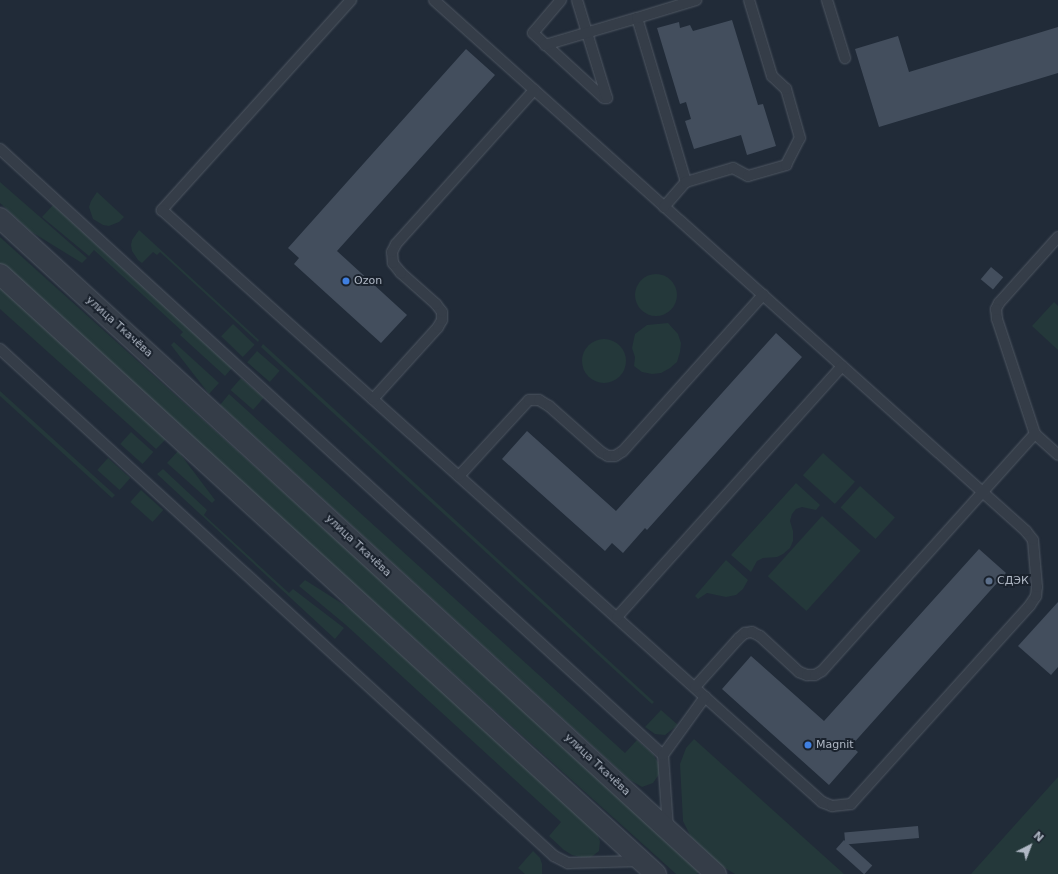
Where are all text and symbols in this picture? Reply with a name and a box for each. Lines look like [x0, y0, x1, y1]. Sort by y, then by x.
place label: Ozon [354, 274, 382, 288]
marker: Ozon [341, 276, 351, 286]
street label: улица Ткачёва [83, 294, 155, 360]
street label: улица Ткачёва [322, 512, 394, 580]
place label: СДЭК [997, 574, 1029, 588]
marker: СДЭК [984, 576, 994, 586]
street label: улица Ткачёва [561, 731, 633, 799]
place label: Magnit [816, 738, 854, 752]
marker: Magnit [803, 740, 813, 750]
north arrow [1010, 826, 1050, 866]
text: N [1031, 829, 1046, 845]

